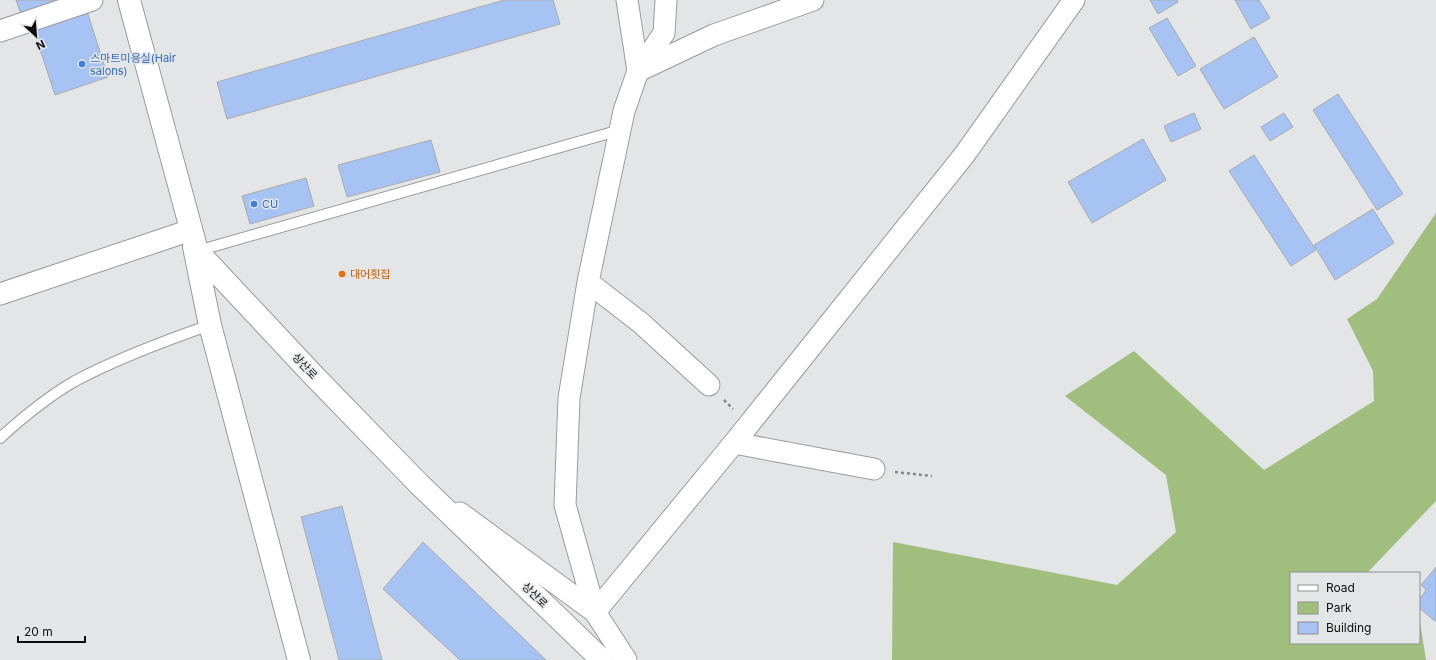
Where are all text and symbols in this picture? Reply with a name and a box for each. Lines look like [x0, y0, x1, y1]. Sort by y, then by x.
north arrow [16, 16, 56, 56]
text: N [34, 37, 47, 53]
place label: 스마트미용실(Hair salons) [90, 51, 176, 78]
marker: 스마트미용실(Hair salons) [77, 59, 87, 69]
place label: CU [262, 197, 278, 211]
marker: CU [249, 199, 259, 209]
place label: 대어횟집 [350, 267, 390, 281]
marker: 대어횟집 [337, 269, 347, 279]
street label: 상산로 [290, 350, 320, 382]
legend [1290, 572, 1420, 644]
street label: 상산로 [519, 579, 551, 611]
text: Road [1326, 580, 1355, 595]
text: Park [1326, 600, 1352, 615]
scale bar [18, 618, 85, 644]
text: Building [1326, 620, 1371, 635]
text: 20 m [24, 624, 53, 639]

